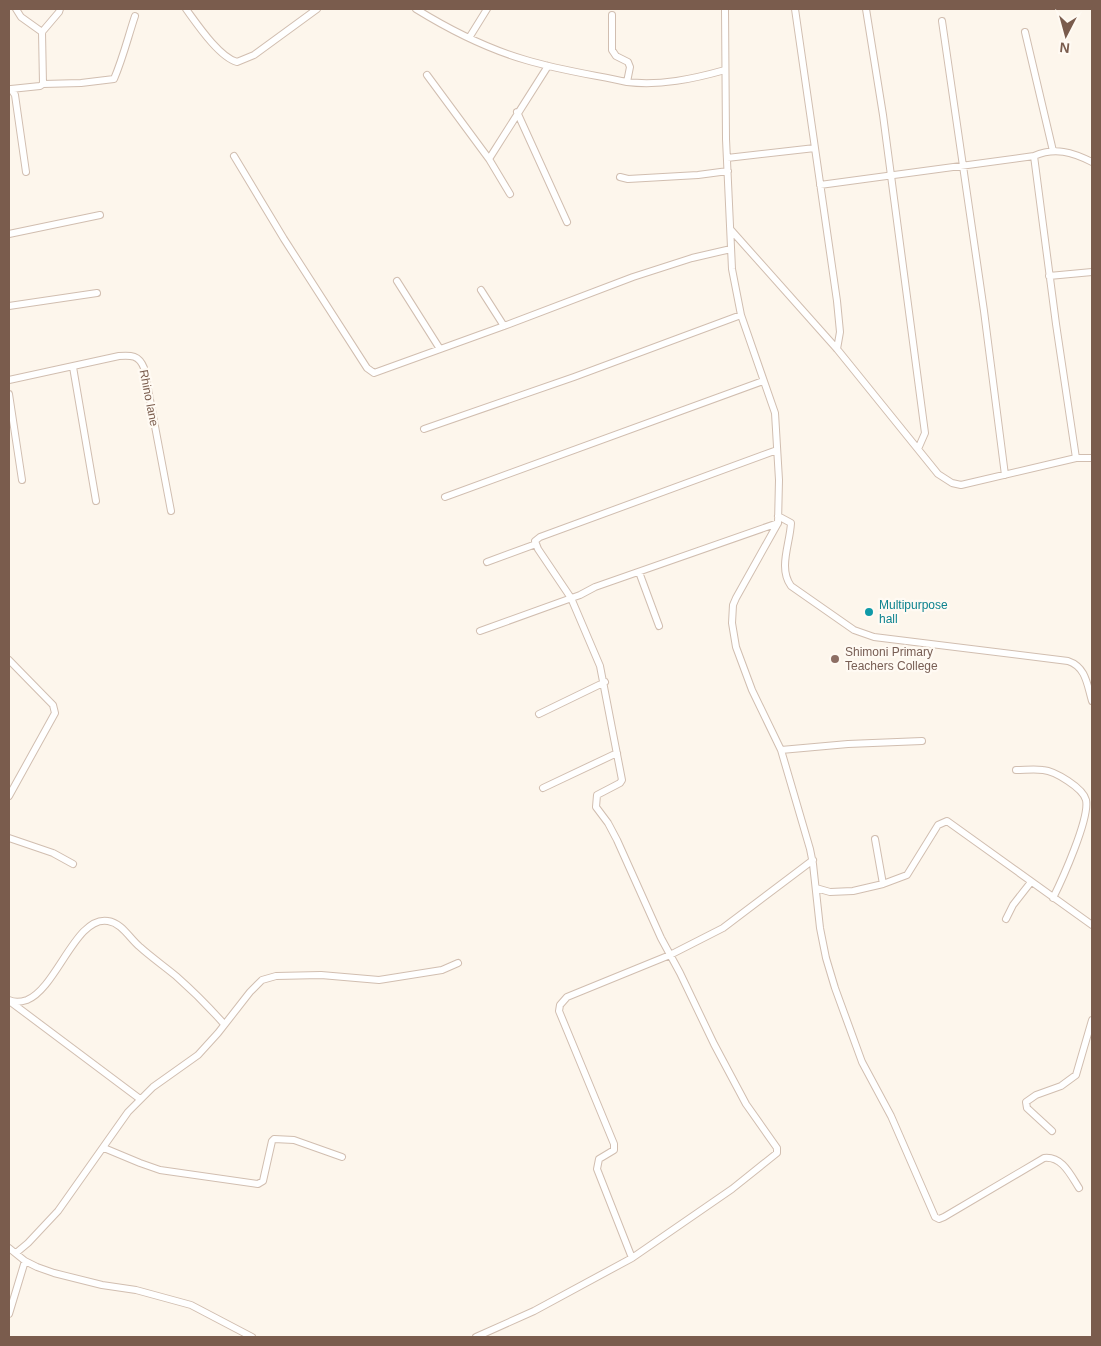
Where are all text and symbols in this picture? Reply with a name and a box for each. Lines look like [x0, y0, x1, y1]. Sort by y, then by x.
north arrow [1041, 10, 1091, 60]
text: N [1059, 39, 1071, 56]
street label: Rhino lane [137, 369, 161, 428]
place label: Multipurpose hall [879, 598, 948, 626]
marker: Multipurpose hall [863, 606, 875, 618]
place label: Shimoni Primary Teachers College [845, 645, 938, 673]
marker: Shimoni Primary Teachers College [829, 653, 841, 665]

